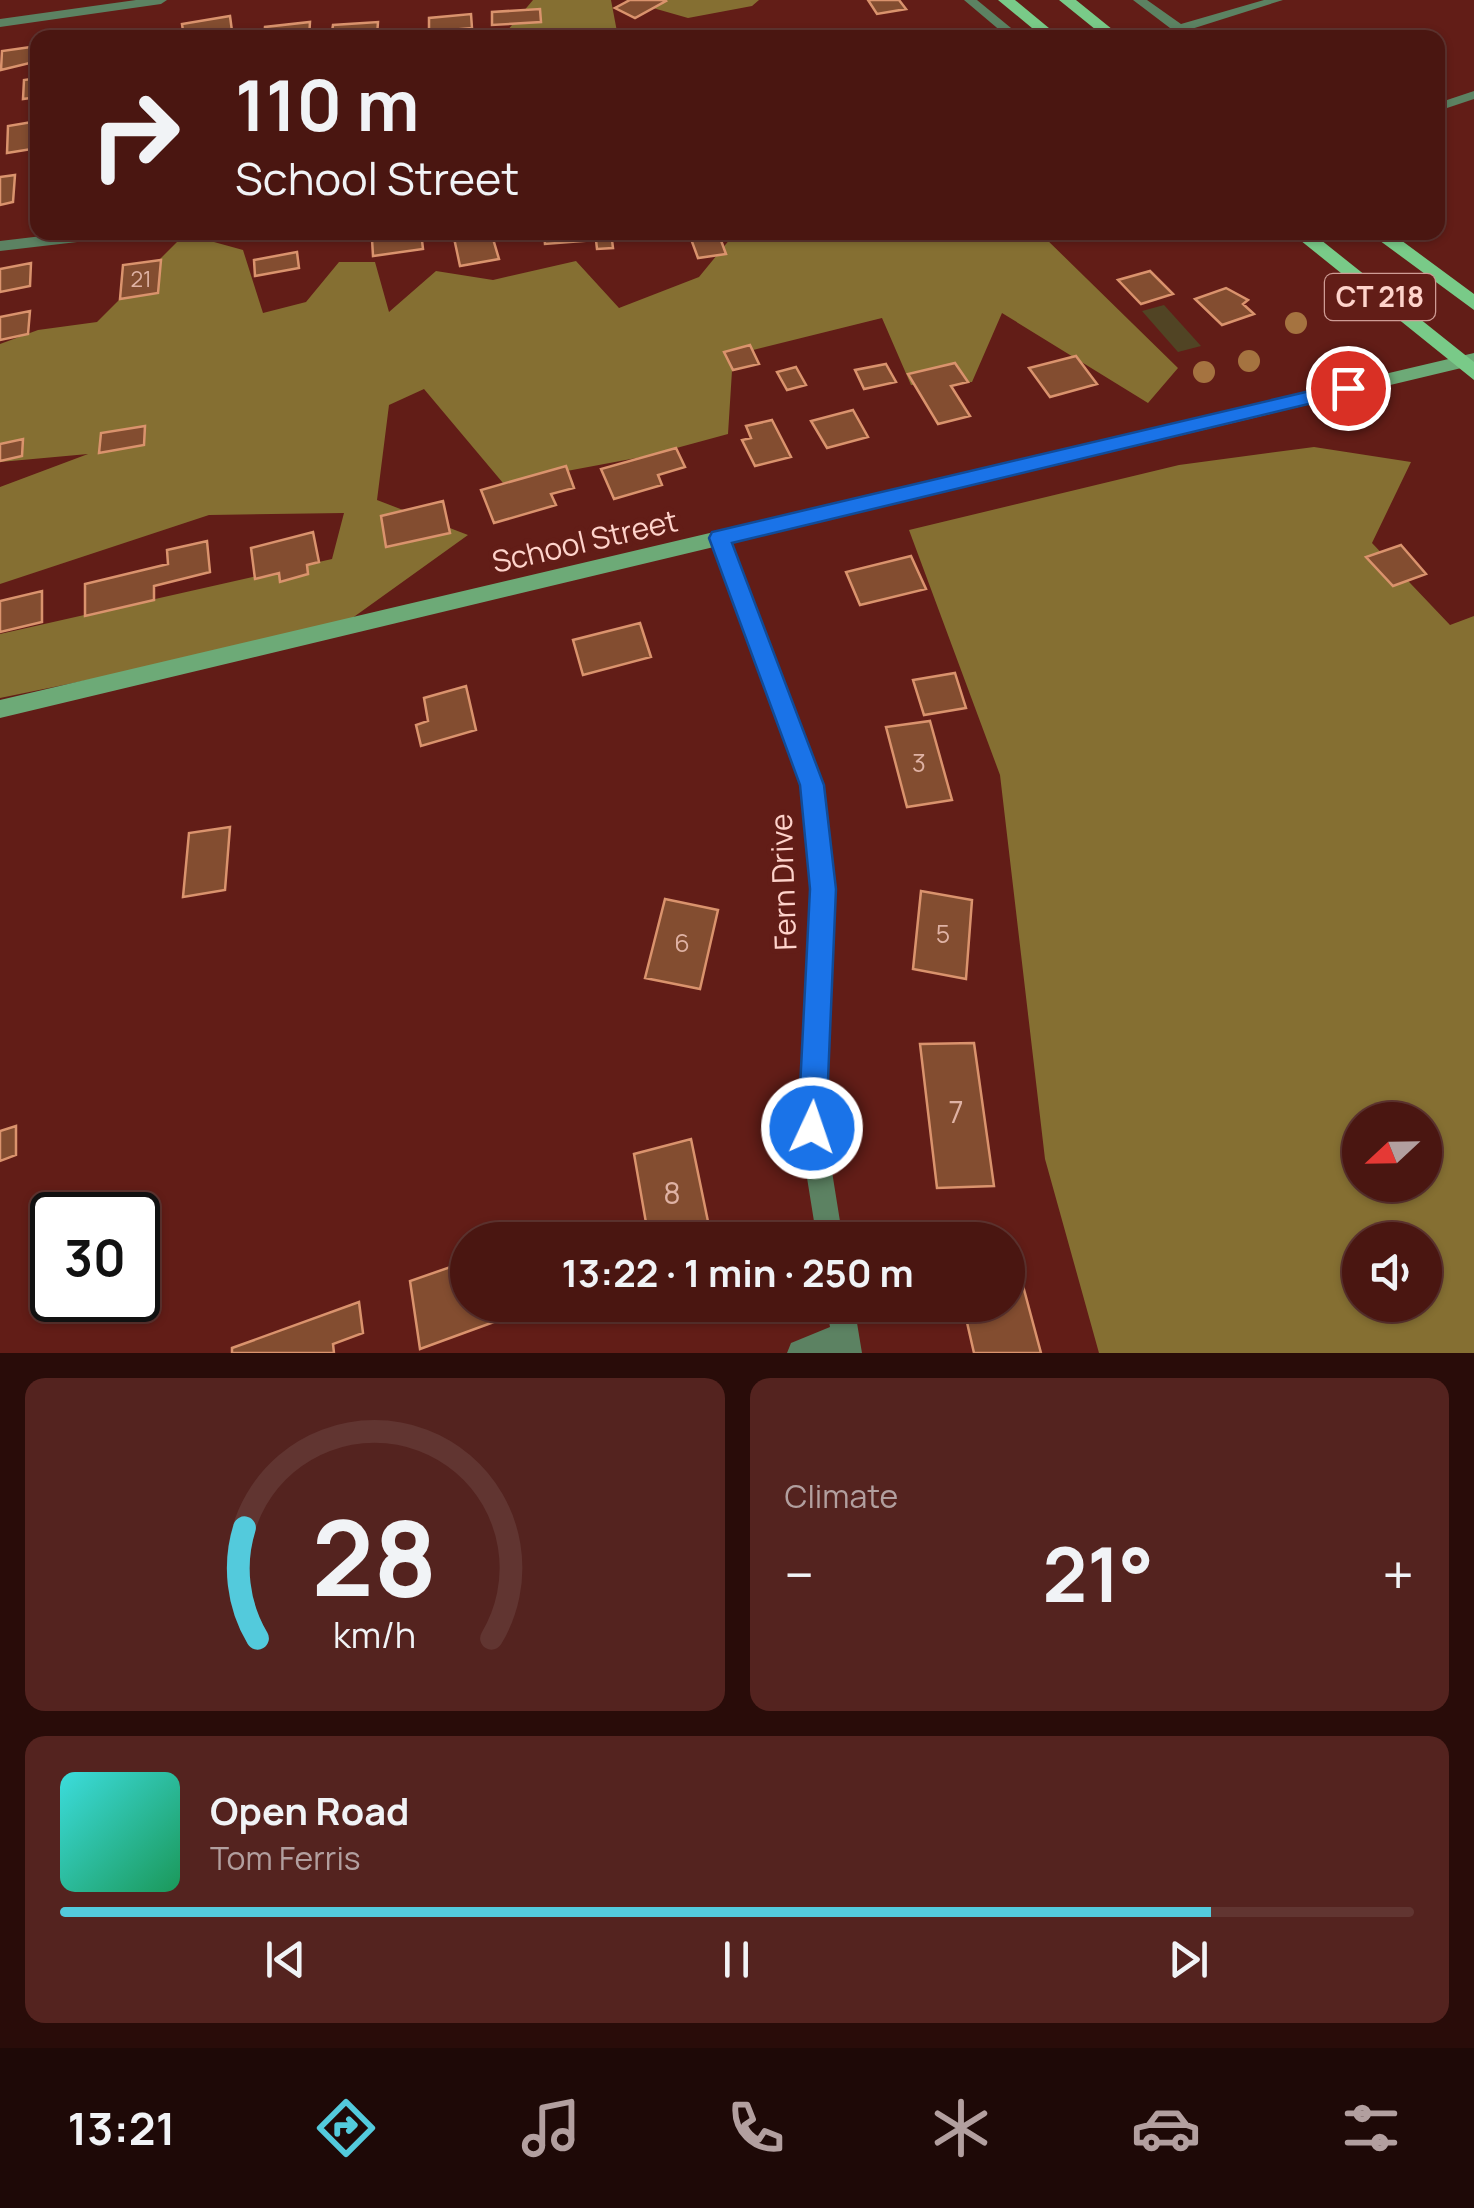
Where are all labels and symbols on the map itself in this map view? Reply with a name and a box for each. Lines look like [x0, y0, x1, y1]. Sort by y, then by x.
house number: 21 [130, 264, 152, 294]
road number: CT 218 [1325, 274, 1435, 320]
pin [1306, 346, 1391, 431]
street label: School Street [488, 499, 682, 582]
house number: 3 [912, 745, 926, 780]
street label: Fern Drive [760, 813, 805, 951]
house number: 5 [936, 916, 950, 951]
house number: 6 [674, 925, 690, 960]
position arrow [760, 1076, 864, 1180]
house number: 7 [948, 1091, 964, 1132]
north arrow [1342, 1102, 1442, 1202]
house number: 8 [663, 1172, 681, 1213]
speed limit sign: 30 [30, 1192, 160, 1322]

